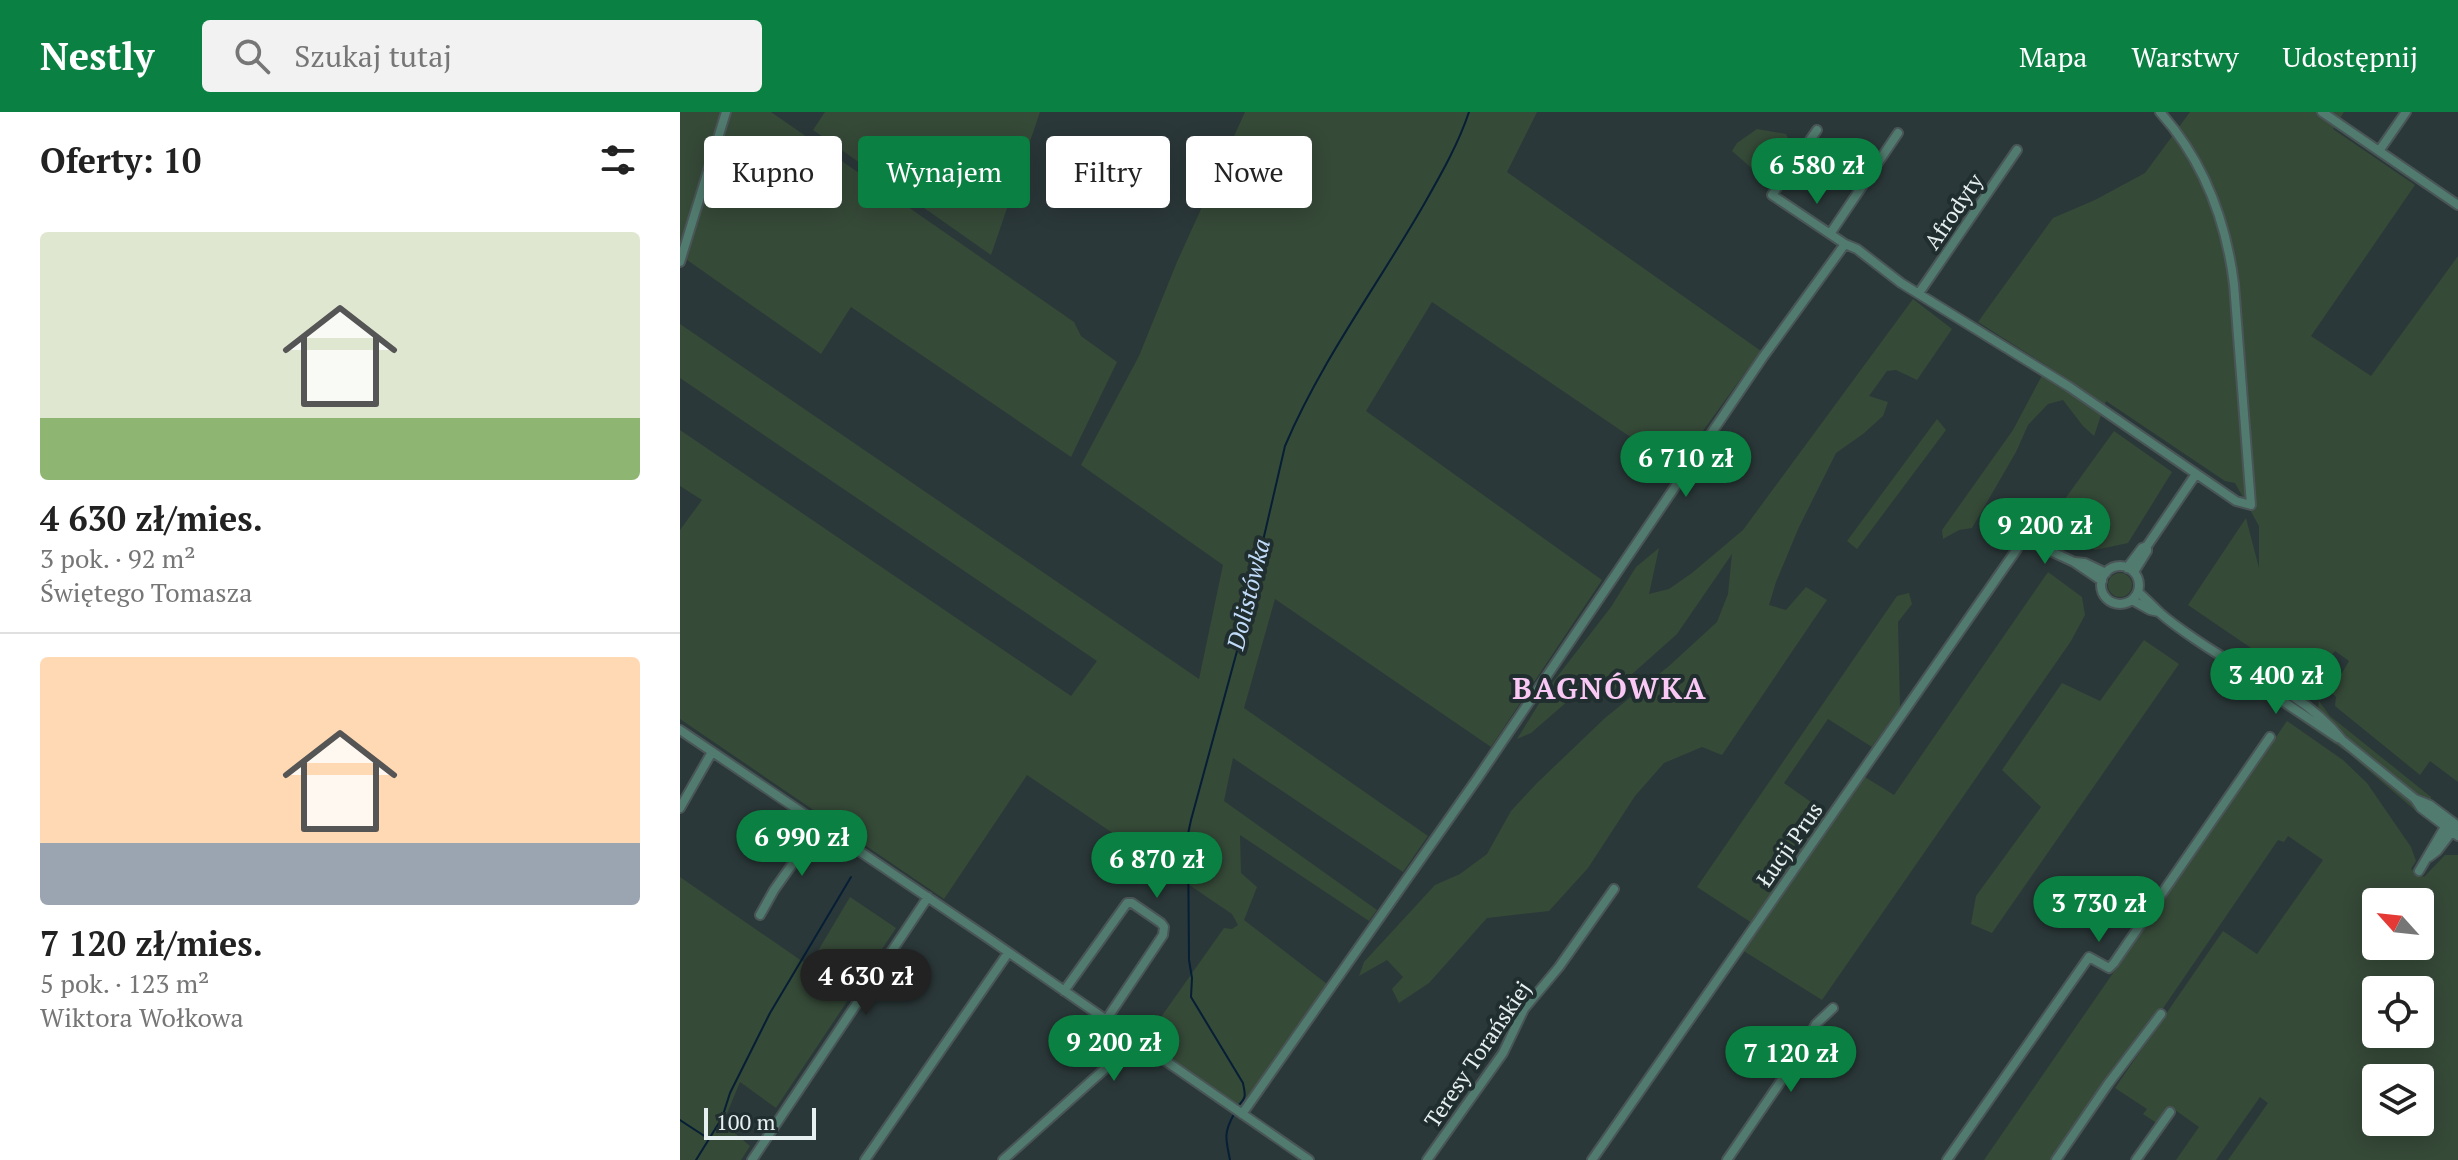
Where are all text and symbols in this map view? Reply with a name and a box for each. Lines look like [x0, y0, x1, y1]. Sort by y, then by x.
search box [202, 20, 762, 92]
text: Nestly [40, 31, 154, 81]
icon: search [230, 34, 274, 78]
text: Szukaj tutaj [294, 36, 452, 76]
text: Mapa [2019, 38, 2087, 75]
text: Warstwy [2131, 38, 2239, 75]
text: Udostępnij [2283, 38, 2418, 75]
chip: Kupno [704, 136, 842, 208]
chip: Wynajem [858, 136, 1030, 208]
chip: Filtry [1046, 136, 1170, 208]
chip: Nowe [1186, 136, 1312, 208]
text: Oferty: 10 [40, 138, 201, 183]
icon: filters [596, 138, 640, 182]
pin: 6 580 zł [1734, 138, 1900, 206]
text: 6 580 zł [1769, 147, 1865, 181]
street label: Afrodyty [1917, 167, 1989, 255]
icon: home [268, 284, 412, 428]
pin: 6 710 zł [1603, 431, 1769, 499]
text: 6 710 zł [1638, 440, 1734, 474]
text: 4 630 zł/mies. [40, 496, 263, 541]
pin: 9 200 zł [1962, 498, 2128, 566]
text: 9 200 zł [1997, 507, 2093, 541]
water label: Dolistówka [1219, 535, 1277, 654]
text: 3 pok. · 92 m² [40, 541, 195, 575]
text: Świętego Tomasza [40, 575, 252, 609]
pin: 3 400 zł [2193, 648, 2359, 716]
text: 3 400 zł [2228, 657, 2324, 691]
district label: BAGNÓWKA [1512, 668, 1708, 708]
icon: home [268, 709, 412, 853]
street label: Łucji Prus [1749, 796, 1829, 892]
pin: 6 990 zł [719, 810, 885, 878]
text: 6 990 zł [754, 819, 850, 853]
pin: 6 870 zł [1074, 832, 1240, 900]
text: 6 870 zł [1109, 841, 1205, 875]
pin: 3 730 zł [2016, 876, 2182, 944]
text: 3 730 zł [2051, 885, 2147, 919]
north arrow [2362, 888, 2434, 960]
map controls [2362, 888, 2434, 1136]
text: 7 120 zł/mies. [40, 921, 263, 966]
pin: 4 630 zł [783, 949, 949, 1017]
text: 4 630 zł [818, 958, 914, 992]
text: 5 pok. · 123 m² [40, 966, 209, 1000]
street label: Teresy Torańskiej [1417, 975, 1537, 1133]
button: locate [2362, 976, 2434, 1048]
text: Wiktora Wołkowa [40, 1000, 244, 1034]
pin: 9 200 zł [1031, 1015, 1197, 1083]
text: 9 200 zł [1066, 1024, 1162, 1058]
pin: 7 120 zł [1708, 1026, 1874, 1094]
text: 7 120 zł [1743, 1035, 1839, 1069]
button: layers [2362, 1064, 2434, 1136]
scale bar [704, 1104, 816, 1140]
text: 100 m [716, 1107, 776, 1136]

